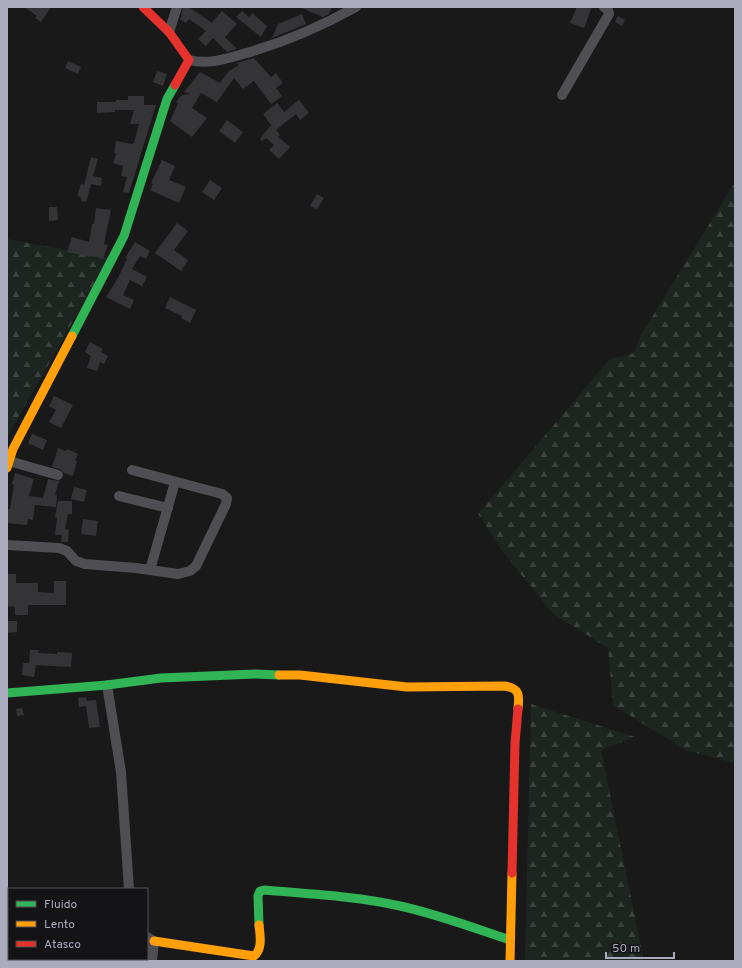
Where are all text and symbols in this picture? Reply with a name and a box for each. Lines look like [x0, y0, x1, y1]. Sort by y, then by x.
legend [8, 888, 148, 960]
text: Fluido [44, 897, 77, 913]
text: Lento [44, 917, 75, 933]
scale bar [606, 934, 674, 960]
text: Atasco [44, 937, 81, 953]
text: 50 m [612, 941, 640, 957]

